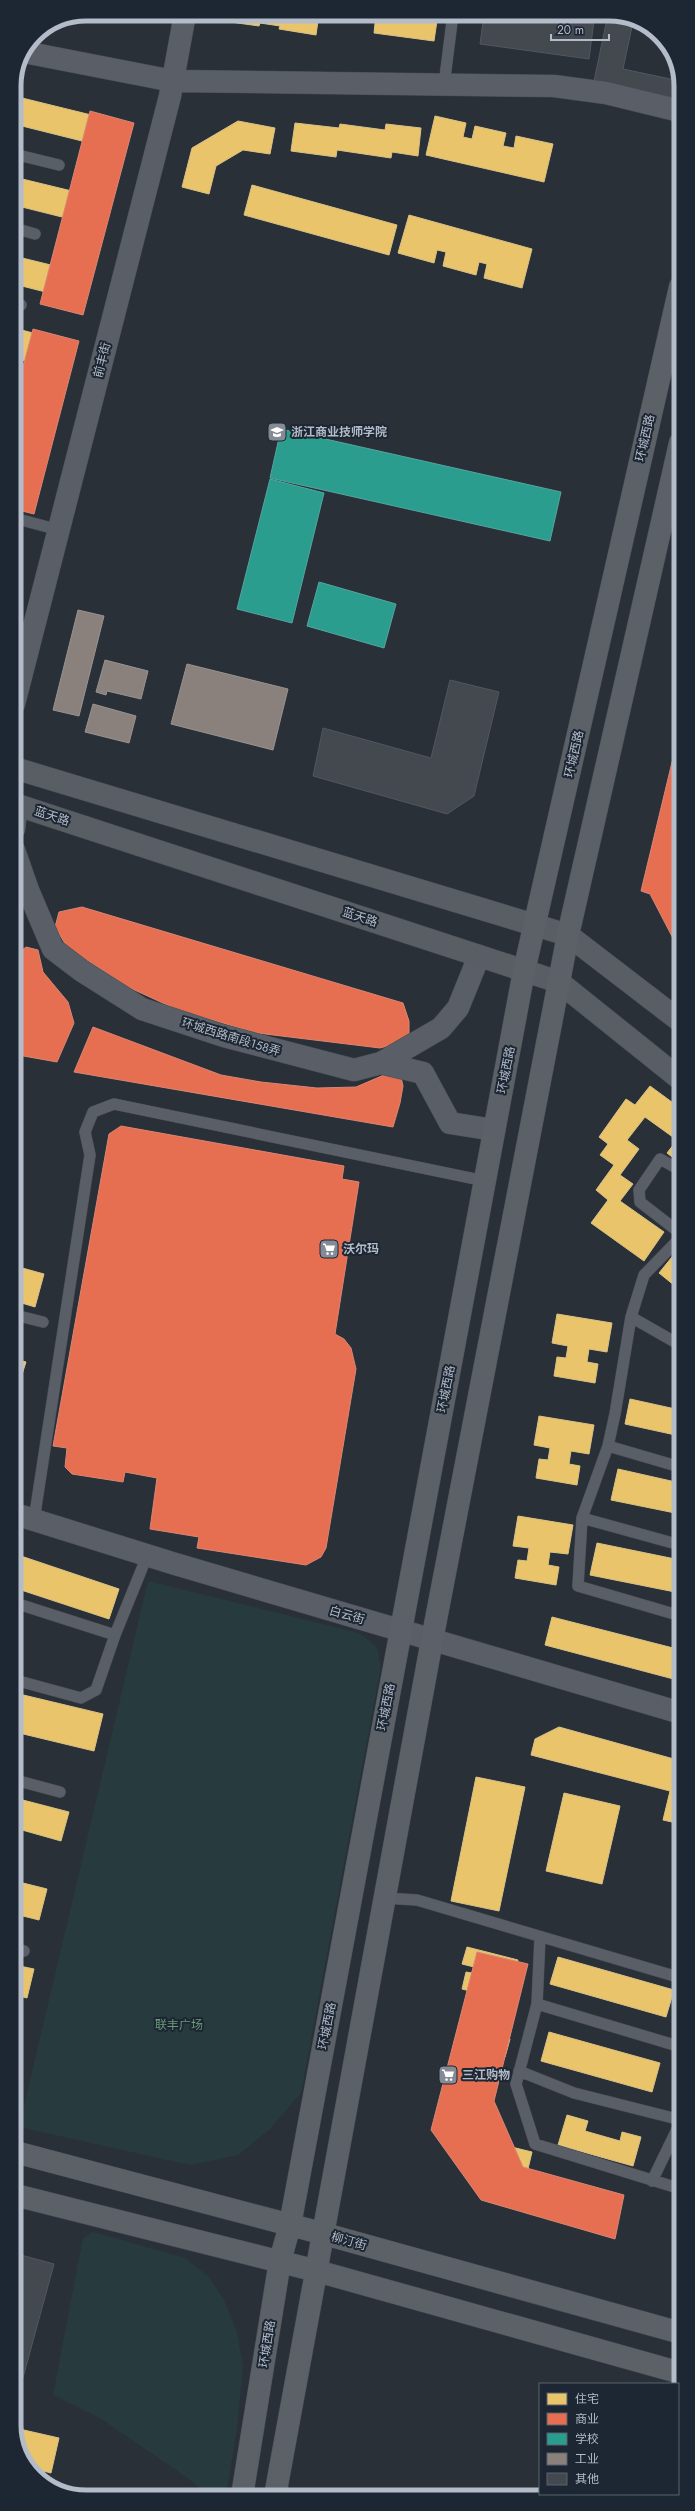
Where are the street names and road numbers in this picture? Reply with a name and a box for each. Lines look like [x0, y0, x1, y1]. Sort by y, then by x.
street label: 前丰街 [89, 340, 115, 380]
street label: 环城西路 [631, 413, 659, 463]
street label: 环城西路 [560, 729, 588, 779]
street label: 蓝天路 [32, 802, 72, 830]
street label: 蓝天路 [340, 903, 380, 931]
street label: 环城西路南段158弄 [179, 1013, 283, 1061]
street label: 环城西路 [493, 1045, 519, 1095]
street label: 环城西路 [433, 1364, 459, 1414]
street label: 白云街 [327, 1601, 367, 1629]
street label: 环城西路 [373, 1682, 399, 1732]
street label: 环城西路 [314, 2001, 340, 2051]
street label: 柳汀街 [329, 2227, 369, 2255]
street label: 环城西路 [254, 2319, 280, 2369]

